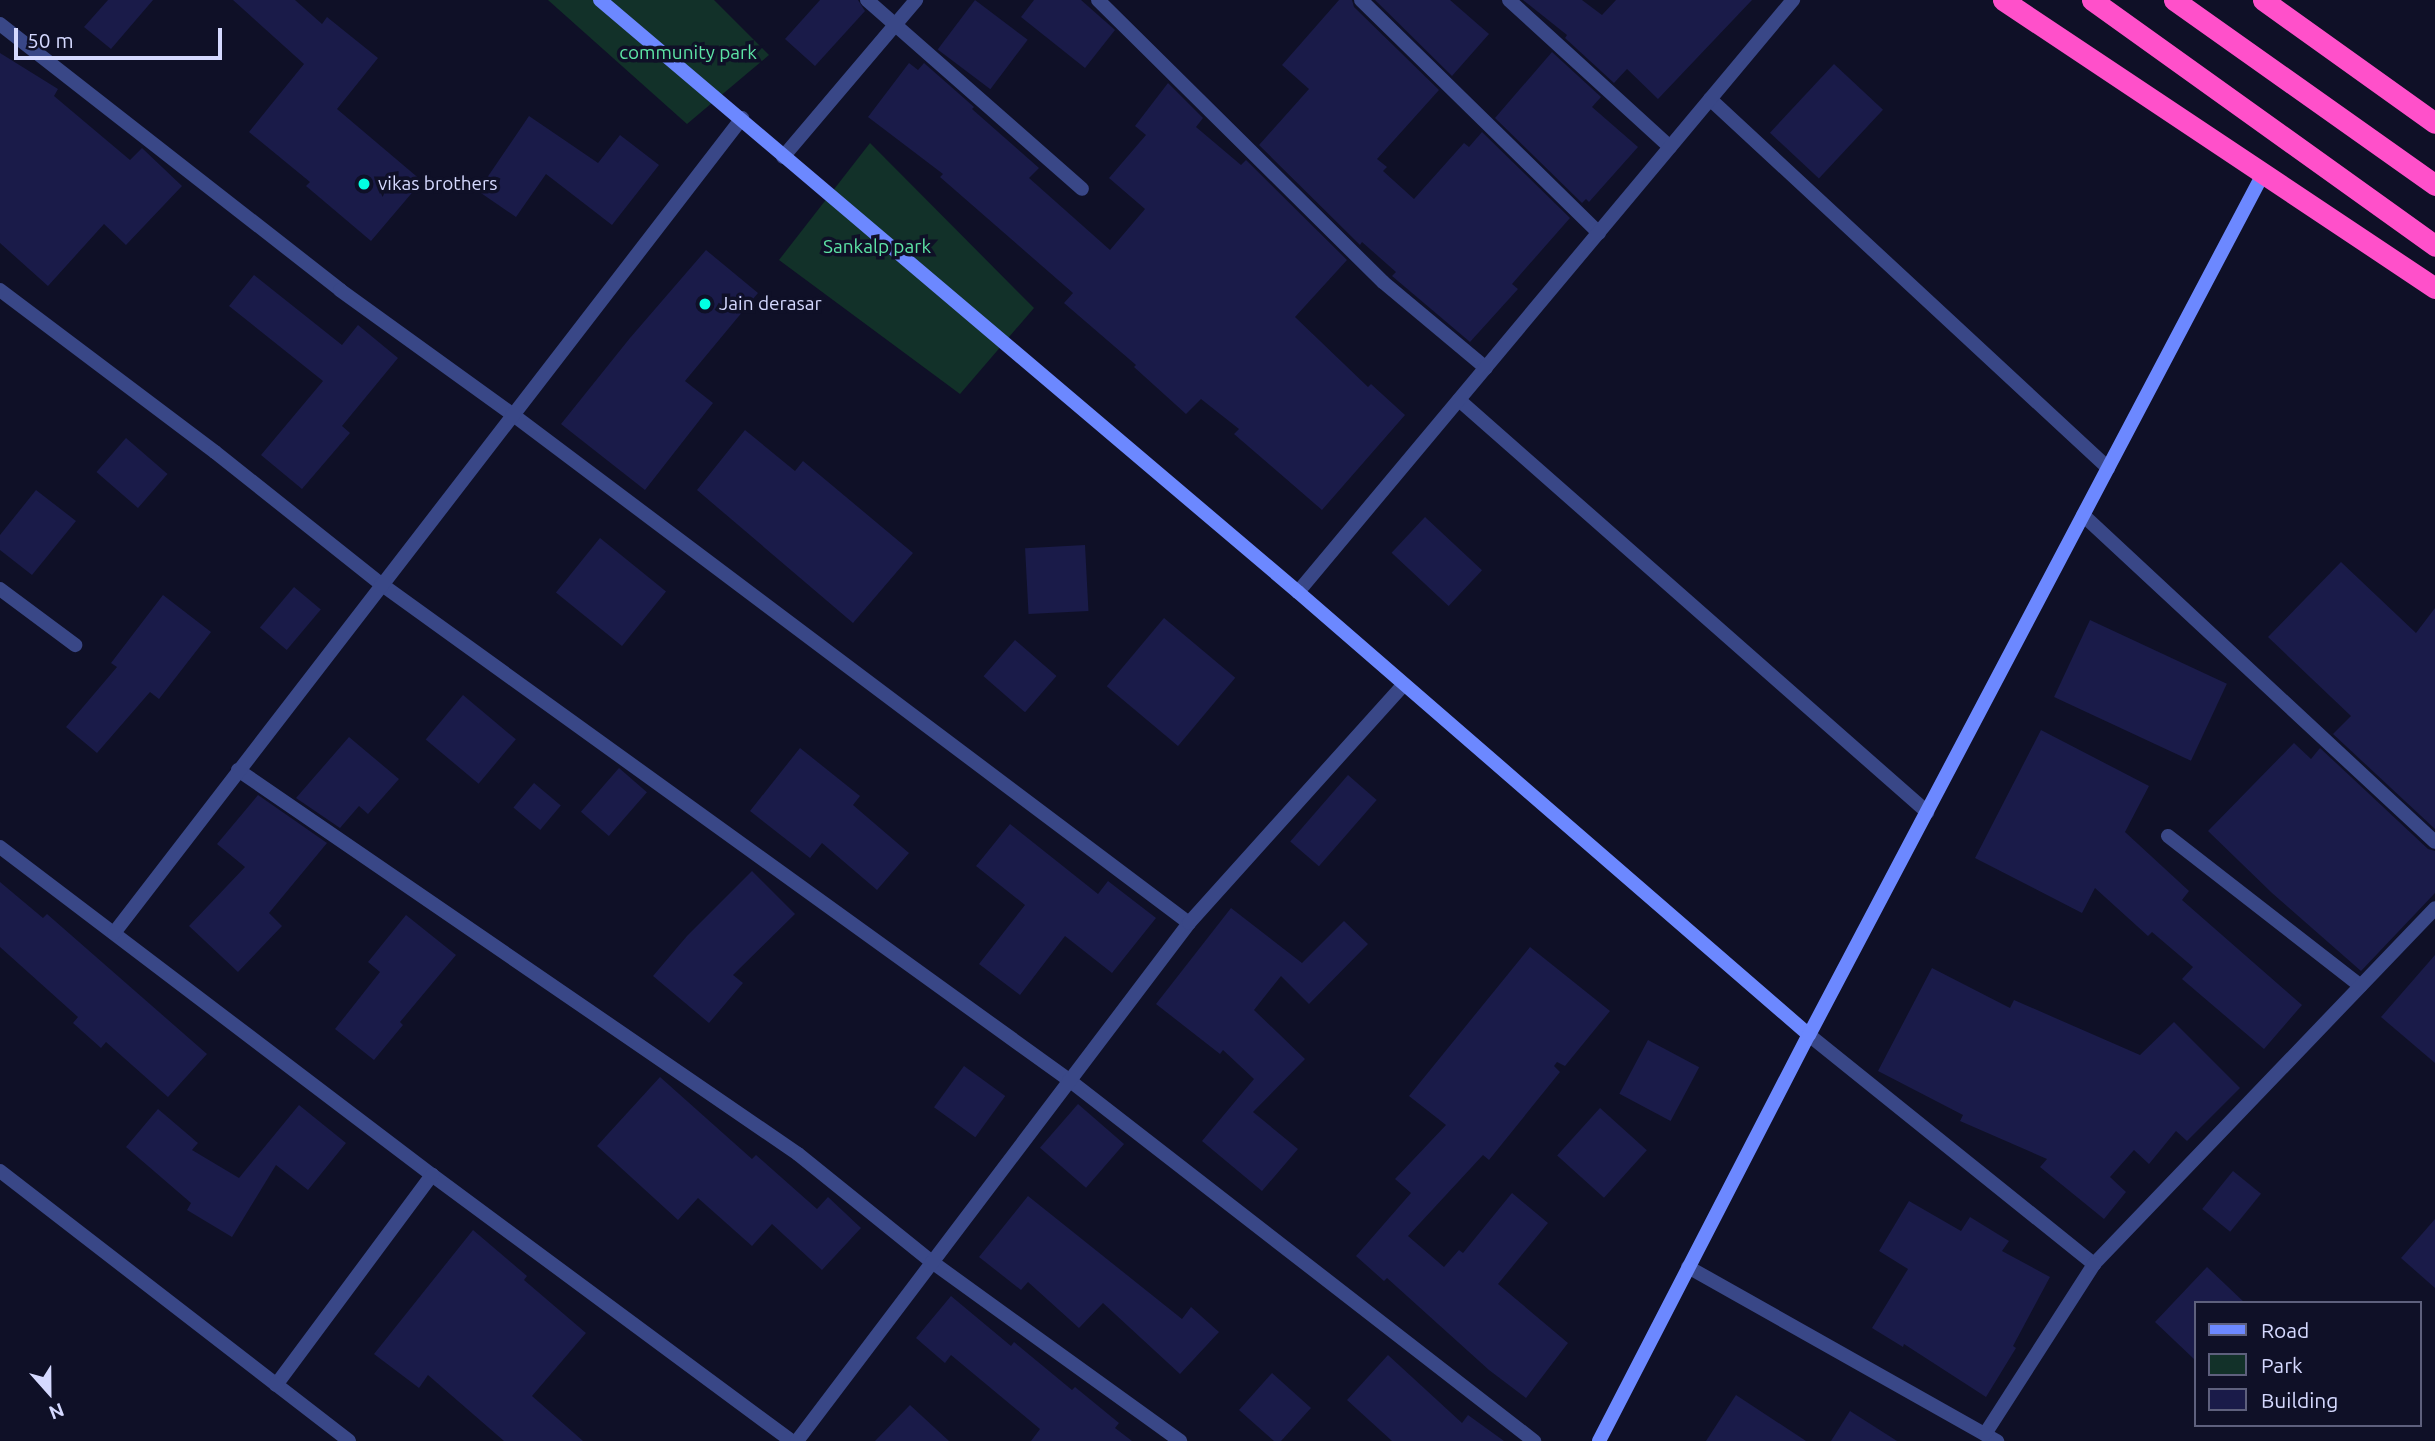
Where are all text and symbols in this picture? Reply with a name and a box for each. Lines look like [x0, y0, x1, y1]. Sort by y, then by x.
scale bar [18, 14, 226, 58]
text: 50 m [27, 28, 74, 52]
park label: community park [619, 42, 757, 64]
place label: vikas brothers [378, 173, 497, 195]
marker: vikas brothers [356, 176, 372, 192]
park label: Sankalp park [823, 236, 931, 258]
place label: Jain derasar [719, 293, 822, 315]
marker: Jain derasar [697, 296, 713, 312]
legend [2194, 1301, 2421, 1427]
text: Road [2261, 1318, 2309, 1342]
text: Park [2261, 1353, 2303, 1377]
north arrow [14, 1357, 84, 1427]
text: Building [2261, 1388, 2338, 1412]
text: N [46, 1399, 67, 1424]

